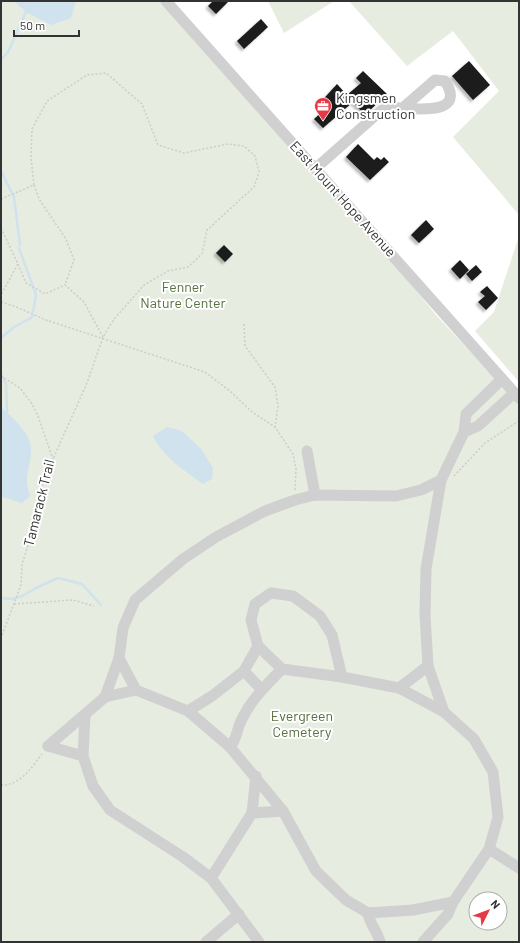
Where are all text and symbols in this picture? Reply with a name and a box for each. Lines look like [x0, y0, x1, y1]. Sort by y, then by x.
scale bar [14, 12, 79, 38]
text: 50 m [20, 18, 45, 32]
place label: Kingsmen Construction [336, 89, 415, 122]
office icon: Kingsmen Construction [313, 96, 333, 121]
street label: East Mount Hope Avenue [287, 137, 400, 260]
park label: Fenner Nature Center [140, 278, 226, 311]
street label: Tamarack Trail [19, 458, 58, 548]
park label: Evergreen Cemetery [271, 707, 333, 740]
north arrow [468, 891, 508, 931]
text: N [489, 897, 503, 911]

